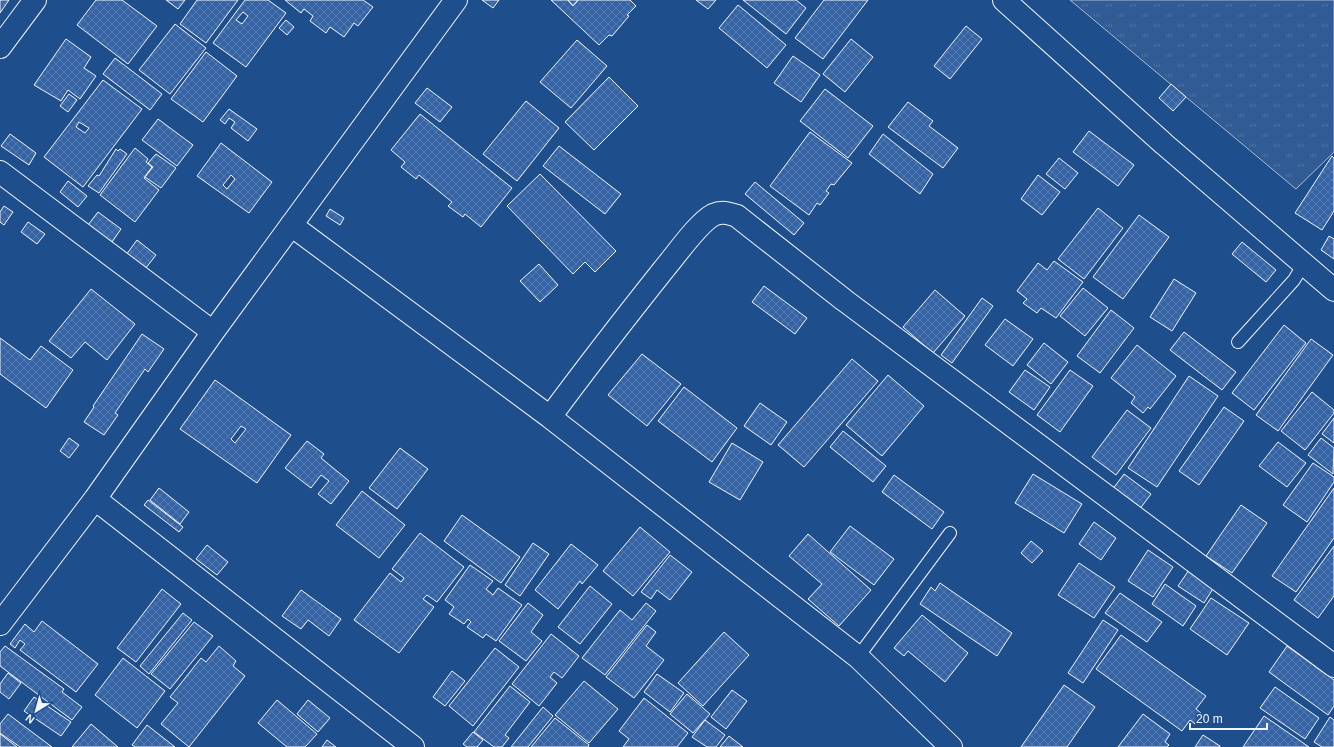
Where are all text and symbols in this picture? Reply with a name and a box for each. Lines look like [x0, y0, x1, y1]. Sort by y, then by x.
north arrow [16, 691, 56, 731]
scale bar [1190, 705, 1267, 731]
text: N [23, 712, 37, 726]
text: 20 m [1196, 712, 1223, 726]

